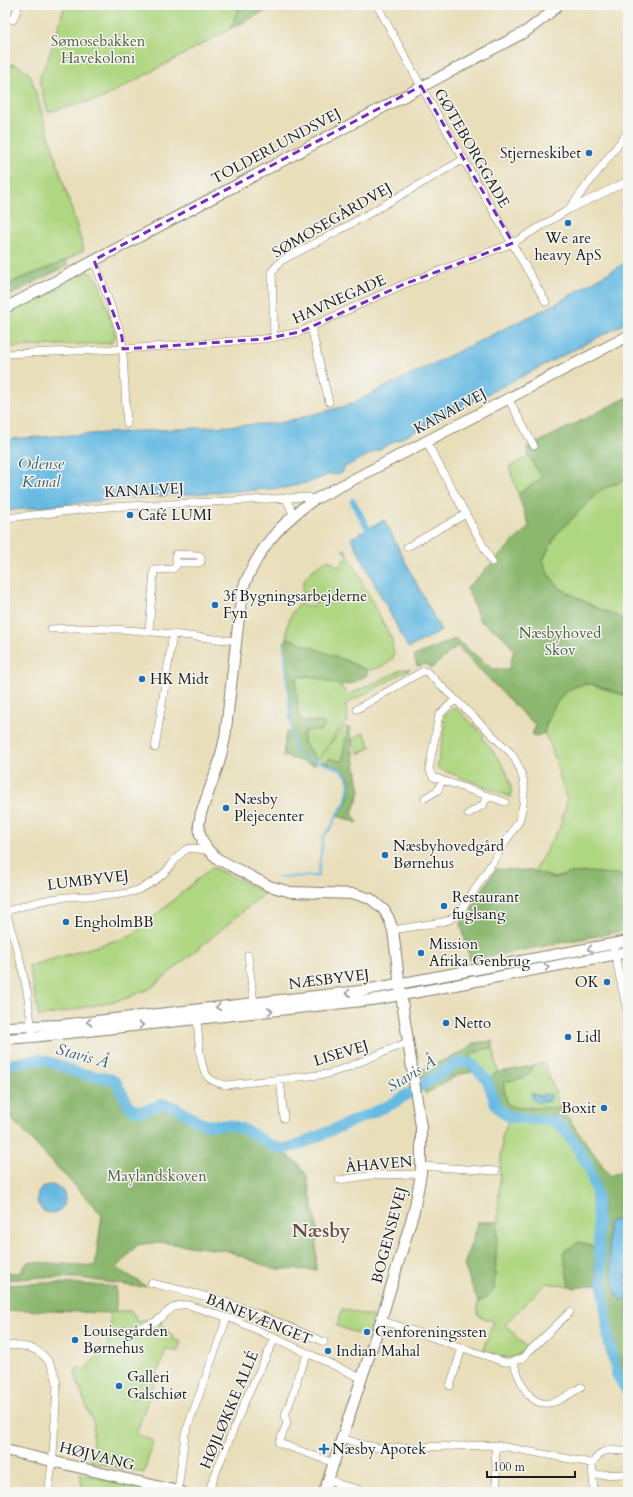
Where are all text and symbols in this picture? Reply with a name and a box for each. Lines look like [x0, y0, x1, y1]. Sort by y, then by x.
park label: Sømosebakken Havekoloni [51, 31, 146, 68]
street label: GØTEBORGGADE [430, 85, 514, 211]
street label: TOLDERLUNDSVEJ [208, 103, 344, 189]
place label: Stjerneskibet [500, 143, 581, 163]
marker: Stjerneskibet [584, 148, 594, 158]
street label: SØMOSEGÅRDVEJ [269, 178, 395, 262]
marker: We are heavy ApS [563, 218, 573, 228]
place label: We are heavy ApS [534, 228, 602, 265]
street label: HAVNEGADE [289, 269, 389, 329]
street label: KANALVEJ [410, 383, 490, 439]
water label: Odense Kanal [18, 453, 65, 493]
street label: KANALVEJ [104, 478, 184, 502]
place label: Café LUMI [138, 505, 212, 525]
marker: Café LUMI [125, 510, 135, 520]
place label: 3f Bygningsarbejderne Fyn [223, 586, 367, 623]
marker: 3f Bygningsarbejderne Fyn [210, 600, 220, 610]
park label: Næsbyhoved Skov [519, 623, 601, 660]
place label: HK Midt [150, 669, 209, 689]
marker: HK Midt [137, 674, 147, 684]
place label: Næsby Plejecenter [234, 789, 304, 826]
marker: Næsby Plejecenter [221, 803, 231, 813]
place label: Næsbyhovedgård Børnehus [393, 836, 504, 873]
marker: Næsbyhovedgård Børnehus [380, 850, 390, 860]
street label: LUMBYVEJ [46, 865, 130, 895]
place label: Restaurant fuglsang [452, 887, 519, 924]
marker: Restaurant fuglsang [439, 901, 449, 911]
place label: EngholmBB [74, 912, 153, 932]
marker: EngholmBB [61, 917, 71, 927]
place label: Mission Afrika Genbrug [429, 934, 530, 971]
one-way arrow [587, 944, 593, 953]
marker: Mission Afrika Genbrug [416, 948, 426, 958]
street label: NÆSBYVEJ [287, 964, 371, 994]
one-way arrow [544, 964, 550, 972]
place label: OK [575, 972, 600, 992]
marker: OK [602, 977, 612, 987]
one-way arrow [345, 988, 351, 997]
one-way arrow [215, 1003, 222, 1012]
one-way arrow [267, 1006, 273, 1015]
place label: Netto [454, 1013, 491, 1033]
one-way arrow [86, 1017, 92, 1026]
marker: Netto [441, 1018, 451, 1028]
one-way arrow [138, 1021, 144, 1030]
place label: Lidl [576, 1027, 601, 1047]
marker: Lidl [563, 1032, 573, 1042]
street label: LISEVEJ [311, 1035, 371, 1071]
water label: Stavis Å [54, 1038, 112, 1074]
water label: Stavis Å [383, 1050, 440, 1097]
place label: Boxit [561, 1098, 596, 1118]
marker: Boxit [599, 1103, 609, 1113]
street label: ÅHAVEN [345, 1151, 413, 1177]
park label: Maylandskoven [107, 1166, 207, 1186]
street label: BOGENSEVEJ [367, 1184, 411, 1286]
district label: Næsby [292, 1218, 351, 1244]
street label: BANEVÆNGET [203, 1289, 315, 1349]
place label: Louisegården Børnehus [83, 1321, 169, 1358]
place label: Genforeningssten [375, 1322, 487, 1342]
marker: Genforeningssten [362, 1327, 372, 1337]
marker: Louisegården Børnehus [70, 1335, 80, 1345]
place label: Indian Mahal [336, 1341, 420, 1361]
marker: Indian Mahal [323, 1346, 333, 1356]
street label: HØJLØKKE ALLÉ [195, 1348, 263, 1472]
place label: Galleri Galschiøt [127, 1367, 187, 1404]
marker: Galleri Galschiøt [114, 1381, 124, 1391]
street label: HØJVANG [57, 1437, 137, 1475]
place label: Næsby Apotek [332, 1439, 426, 1459]
marker: Næsby Apotek [319, 1444, 329, 1454]
scale bar [487, 1453, 575, 1479]
text: 100 m [493, 1459, 526, 1475]

